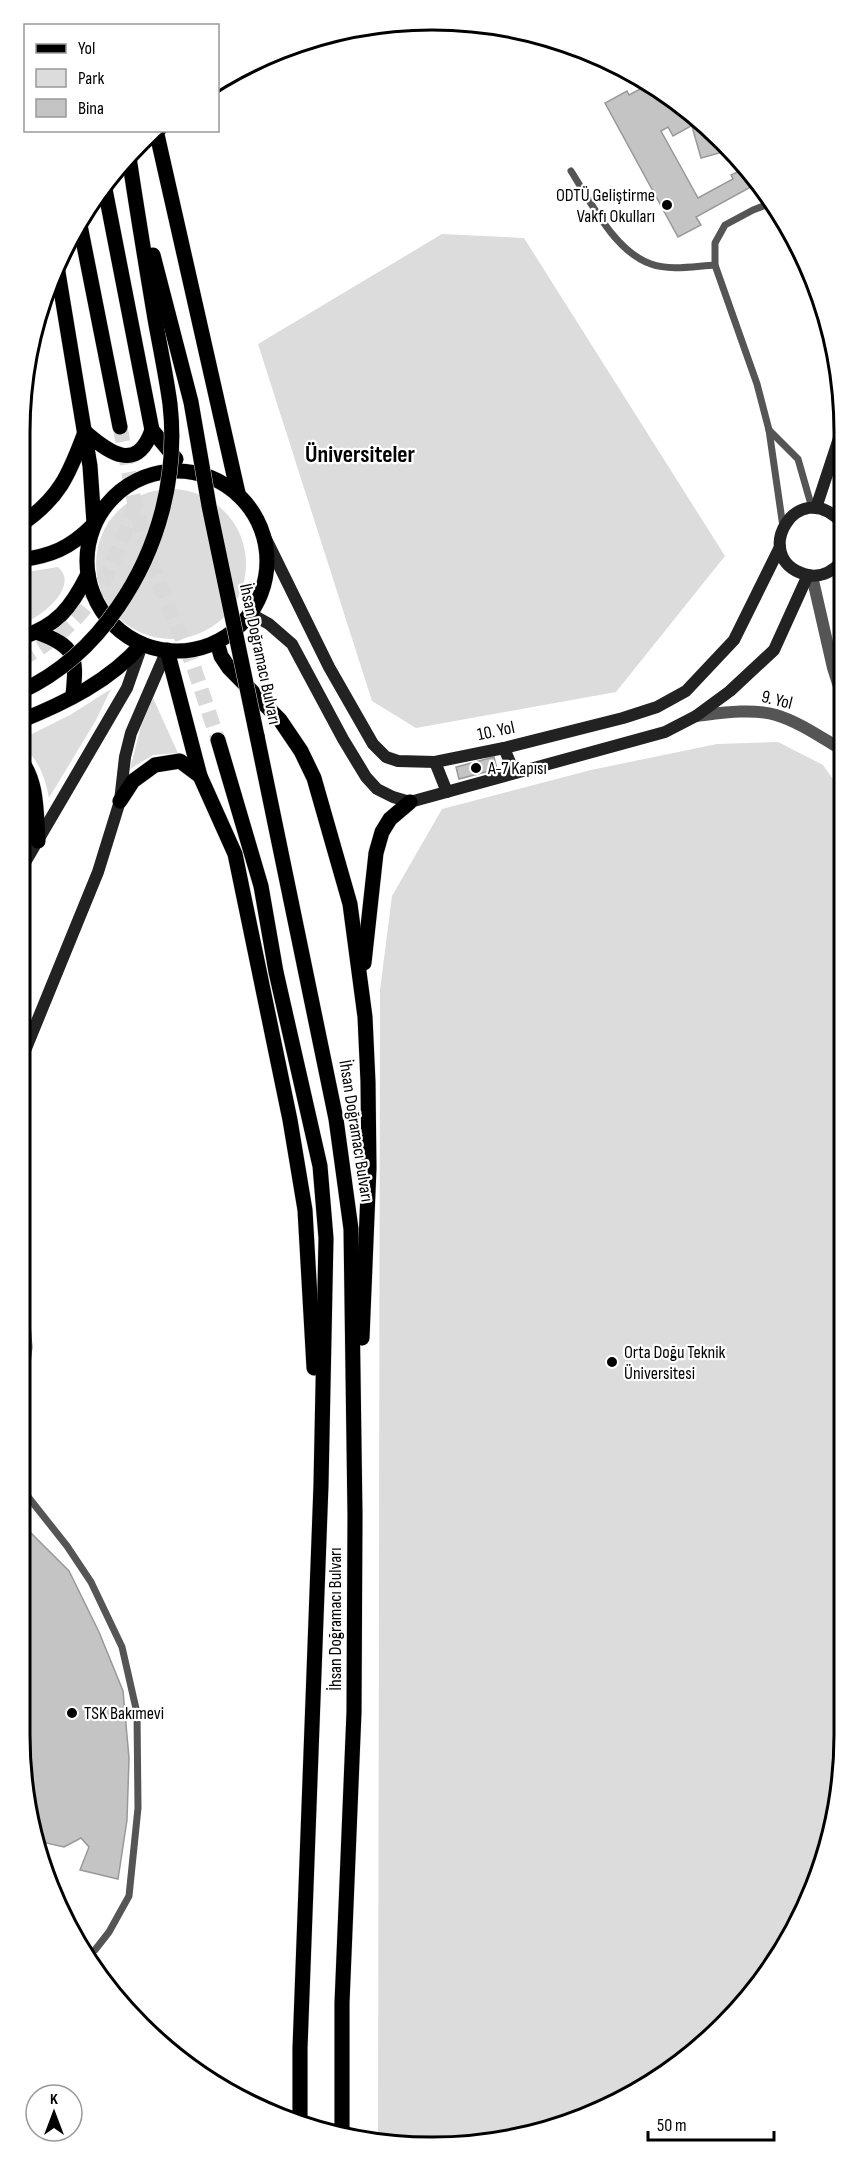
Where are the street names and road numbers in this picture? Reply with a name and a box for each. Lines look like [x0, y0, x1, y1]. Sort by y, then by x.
street label: İhsan Doğramacı Bulvarı [235, 582, 285, 726]
street label: 9. Yol [759, 686, 795, 714]
street label: 10. Yol [475, 717, 517, 745]
street label: İhsan Doğramacı Bulvarı [334, 1059, 378, 1203]
street label: İhsan Doğramacı Bulvarı [325, 1547, 346, 1691]

